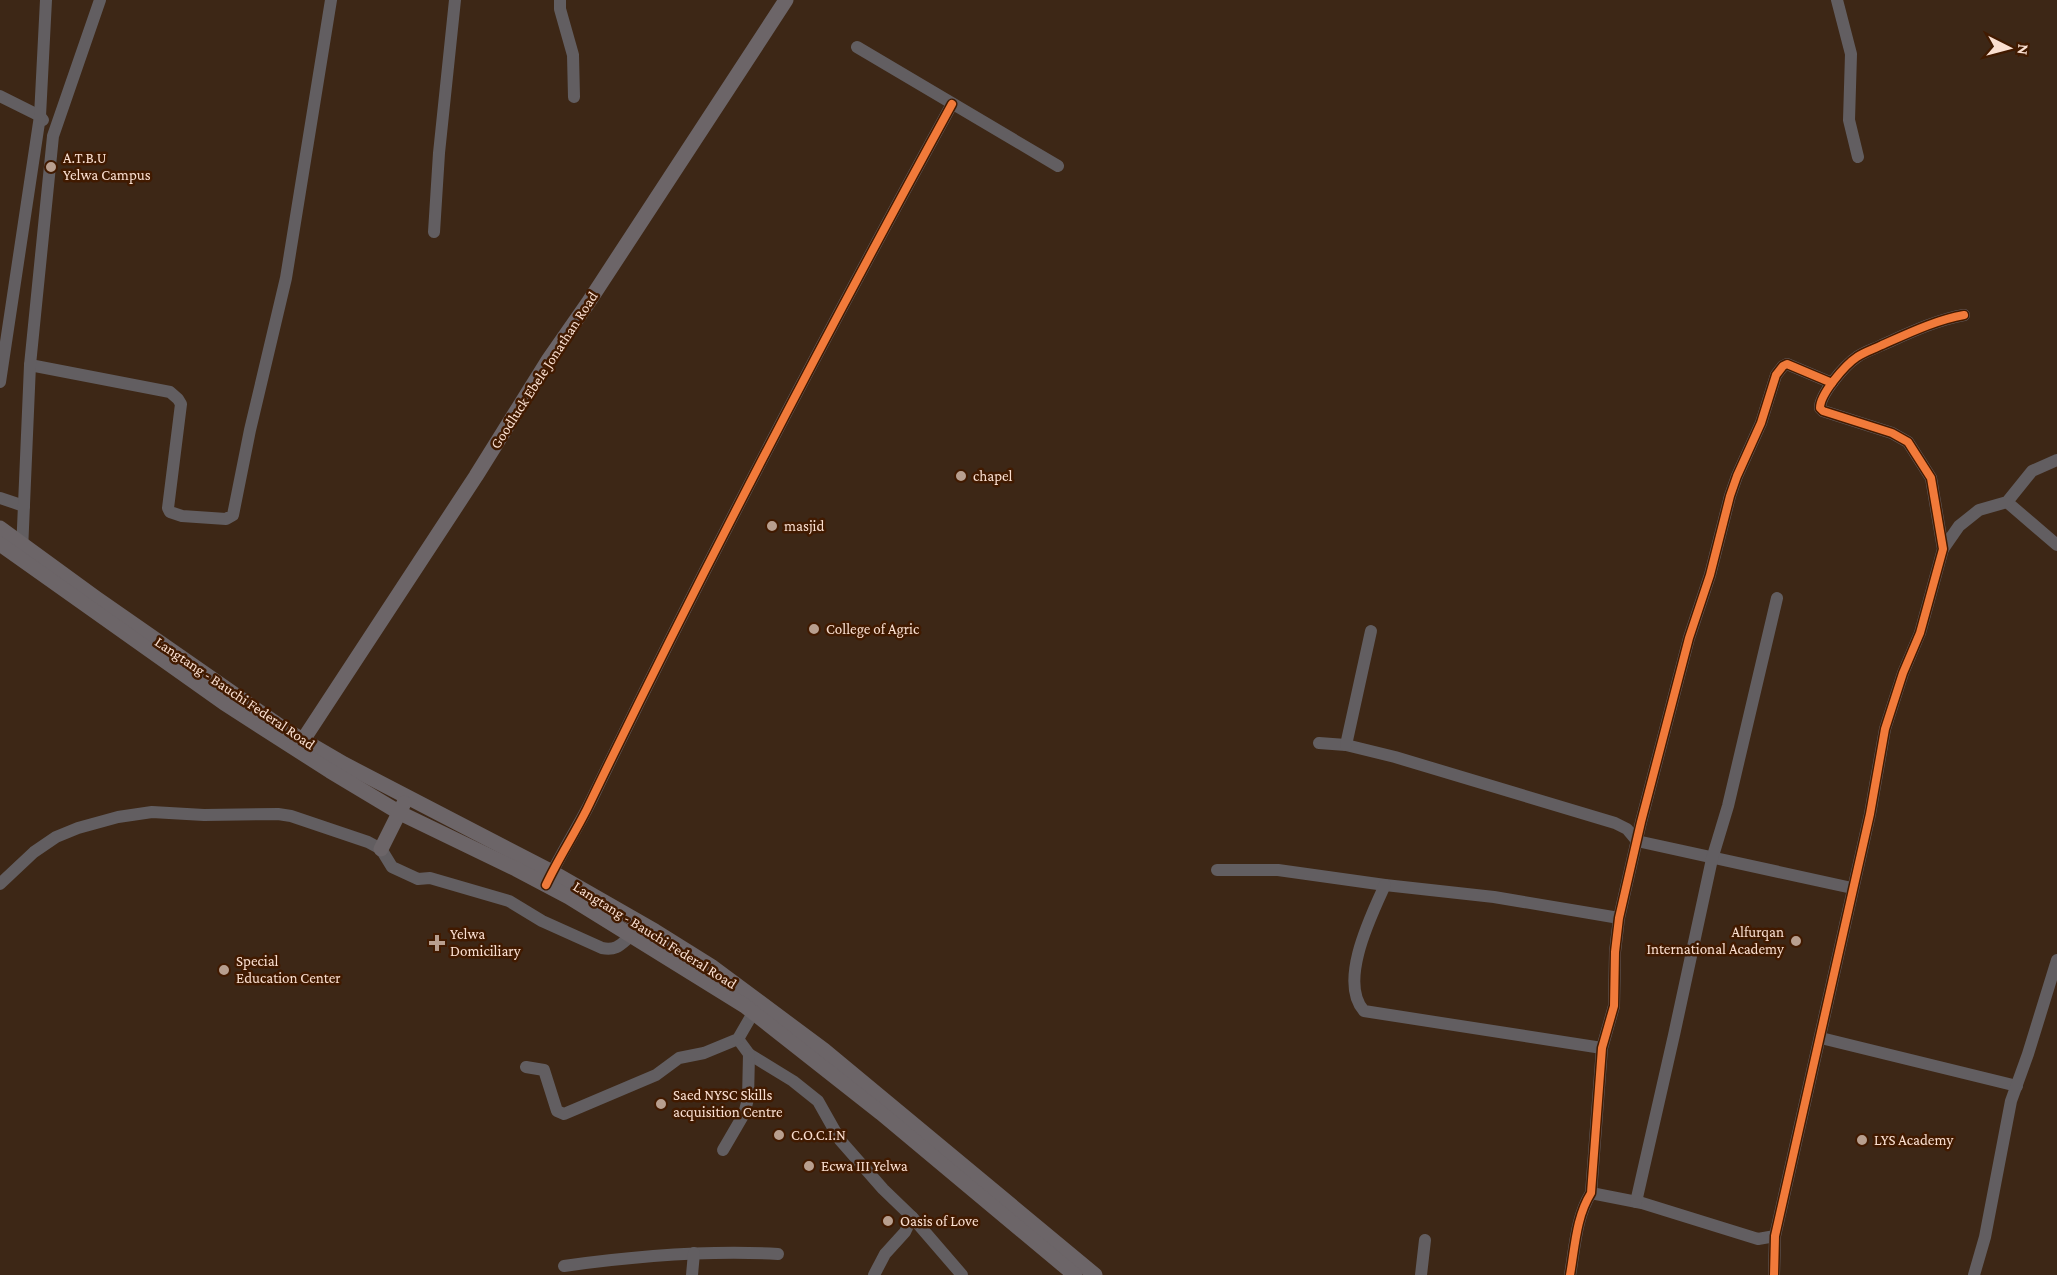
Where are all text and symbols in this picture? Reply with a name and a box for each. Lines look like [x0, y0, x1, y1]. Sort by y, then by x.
north arrow [1979, 18, 2039, 78]
text: N [2014, 43, 2032, 56]
place label: A.T.B.U Yelwa Campus [63, 150, 151, 184]
marker: A.T.B.U Yelwa Campus [44, 160, 58, 174]
street label: Goodluck Ebele Jonathan Road [487, 288, 602, 452]
place label: chapel [973, 468, 1013, 485]
marker: chapel [954, 469, 968, 483]
place label: masjid [784, 518, 825, 535]
marker: masjid [765, 519, 779, 533]
place label: College of Agric [826, 621, 920, 638]
marker: College of Agric [807, 622, 821, 636]
street label: Langtang - Bauchi Federal Road [151, 633, 318, 753]
street label: Langtang - Bauchi Federal Road [570, 878, 740, 993]
place label: Alfurqan International Academy [1646, 924, 1784, 958]
place label: Yelwa Domiciliary [450, 926, 521, 960]
marker: Yelwa Domiciliary [428, 934, 446, 952]
marker: Alfurqan International Academy [1789, 934, 1803, 948]
place label: Special Education Center [236, 953, 341, 986]
marker: Special Education Center [217, 963, 231, 977]
place label: Saed NYSC Skills acquisition Centre [673, 1087, 783, 1121]
marker: Saed NYSC Skills acquisition Centre [654, 1097, 668, 1111]
place label: C.O.C.I.N [791, 1127, 846, 1143]
marker: C.O.C.I.N [772, 1128, 786, 1142]
place label: LYS Academy [1874, 1132, 1953, 1149]
marker: LYS Academy [1855, 1133, 1869, 1147]
place label: Ecwa III Yelwa [821, 1158, 908, 1174]
marker: Ecwa III Yelwa [802, 1159, 816, 1173]
place label: Oasis of Love [900, 1213, 979, 1229]
marker: Oasis of Love [881, 1214, 895, 1228]

